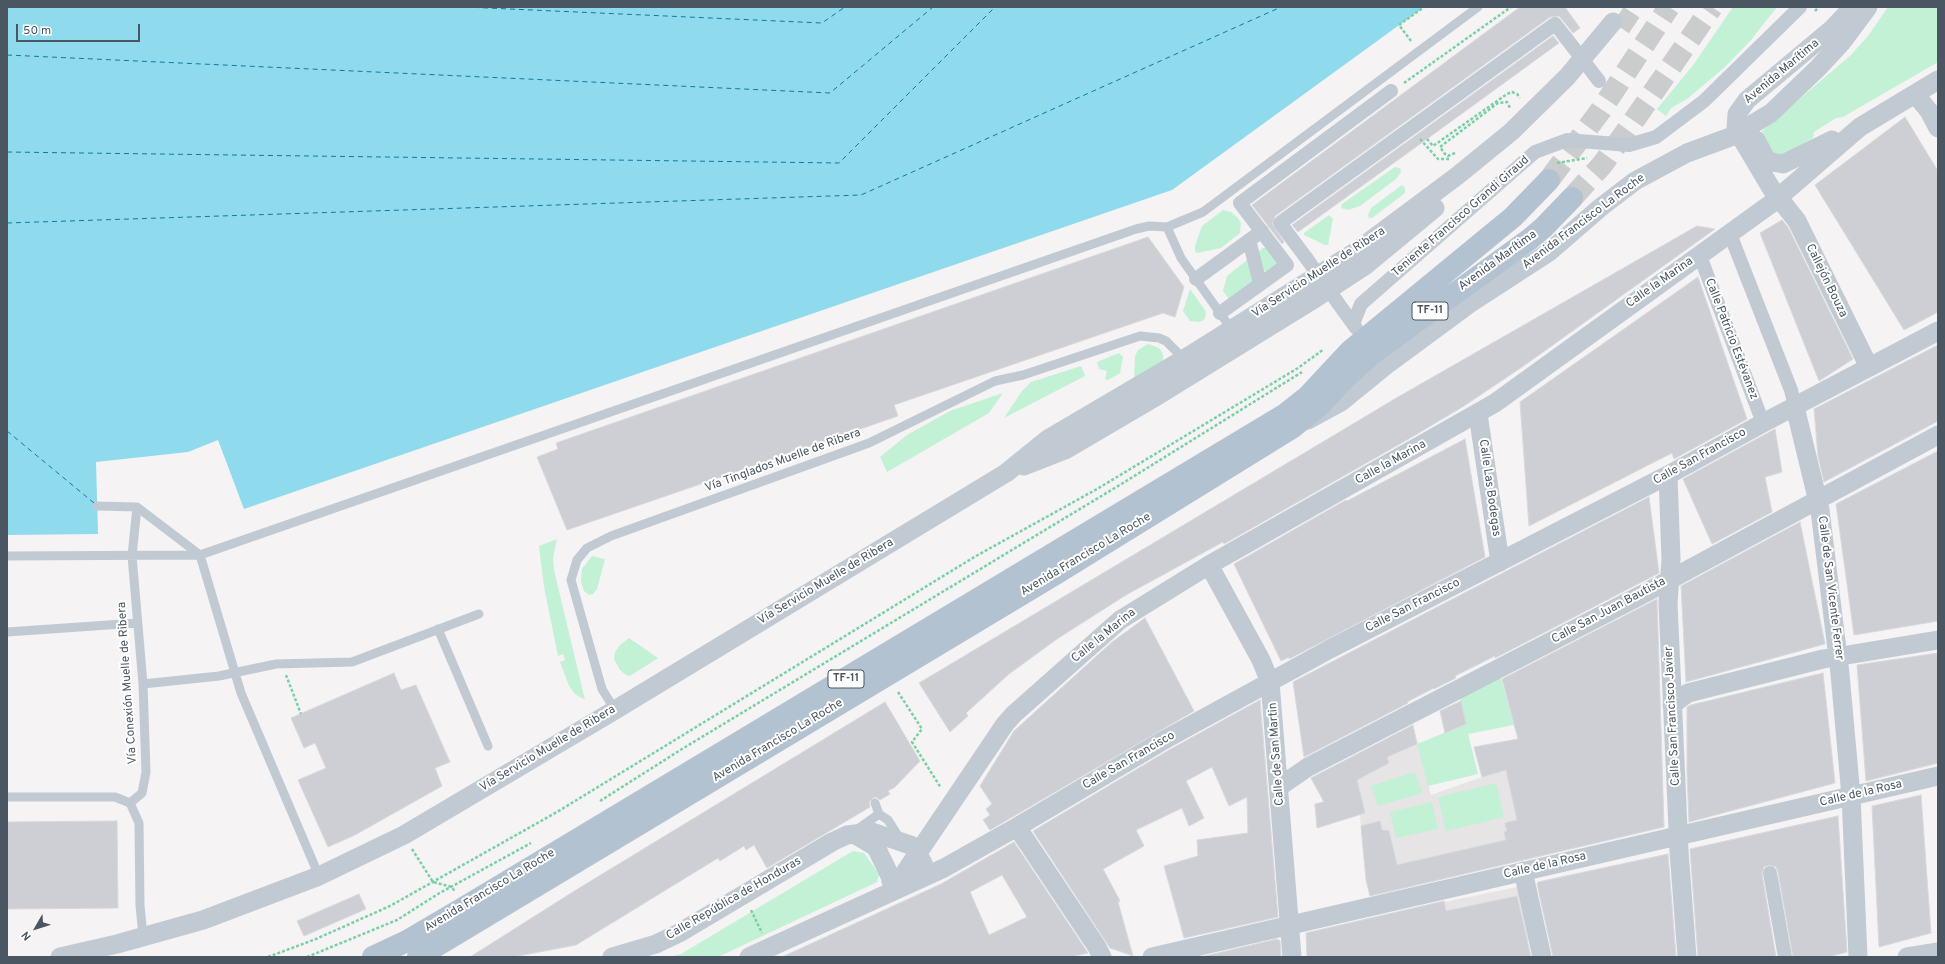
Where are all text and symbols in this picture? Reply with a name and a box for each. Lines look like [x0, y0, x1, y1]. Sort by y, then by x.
scale bar [18, 16, 142, 42]
text: 50 m [23, 23, 51, 39]
street label: Avenida Marítima [1742, 37, 1822, 107]
street label: Teniente Francisco Grandi Giraud [1389, 153, 1533, 281]
street label: Avenida Francisco La Roche [1520, 171, 1648, 273]
street label: Vía Servicio Muelle de Ribera [1250, 225, 1388, 321]
street label: Avenida Marítima [1456, 228, 1540, 294]
street label: Callejón Bouza [1802, 242, 1850, 320]
street label: Calle la Marina [1624, 255, 1696, 311]
street label: Calle Patricio Estévanez [1701, 276, 1761, 402]
road number: TF-11 [1412, 302, 1448, 320]
street label: Vía Tinglados Muelle de Ribera [703, 426, 863, 496]
street label: Calle San Francisco [1651, 426, 1749, 488]
street label: Calle la Marina [1353, 438, 1429, 488]
street label: Calle Las Bodegas [1475, 438, 1503, 538]
street label: Avenida Francisco La Roche [1018, 510, 1154, 600]
street label: Calle de San Vicente Ferrer [1814, 515, 1846, 661]
street label: Vía Servicio Muelle de Ribera [756, 536, 896, 628]
street label: Calle San Juan Bautista [1550, 575, 1668, 647]
street label: Calle San Francisco [1363, 576, 1463, 636]
street label: Vía Conexión Muelle de Ribera [115, 601, 141, 765]
street label: Calle la Marina [1069, 606, 1139, 666]
street label: Calle San Francisco Javier [1662, 646, 1684, 786]
road number: TF-11 [828, 670, 864, 688]
street label: Avenida Francisco La Roche [710, 696, 846, 786]
street label: Calle de San Martin [1266, 702, 1288, 806]
street label: Vía Servicio Muelle de Ribera [478, 703, 618, 795]
street label: Calle San Francisco [1080, 729, 1178, 793]
street label: Calle de la Rosa [1818, 778, 1904, 810]
street label: Avenida Francisco La Roche [422, 846, 558, 936]
street label: Calle de la Rosa [1502, 850, 1588, 882]
street label: Calle República de Honduras [664, 854, 804, 944]
north arrow [16, 908, 56, 948]
text: N [19, 928, 35, 943]

